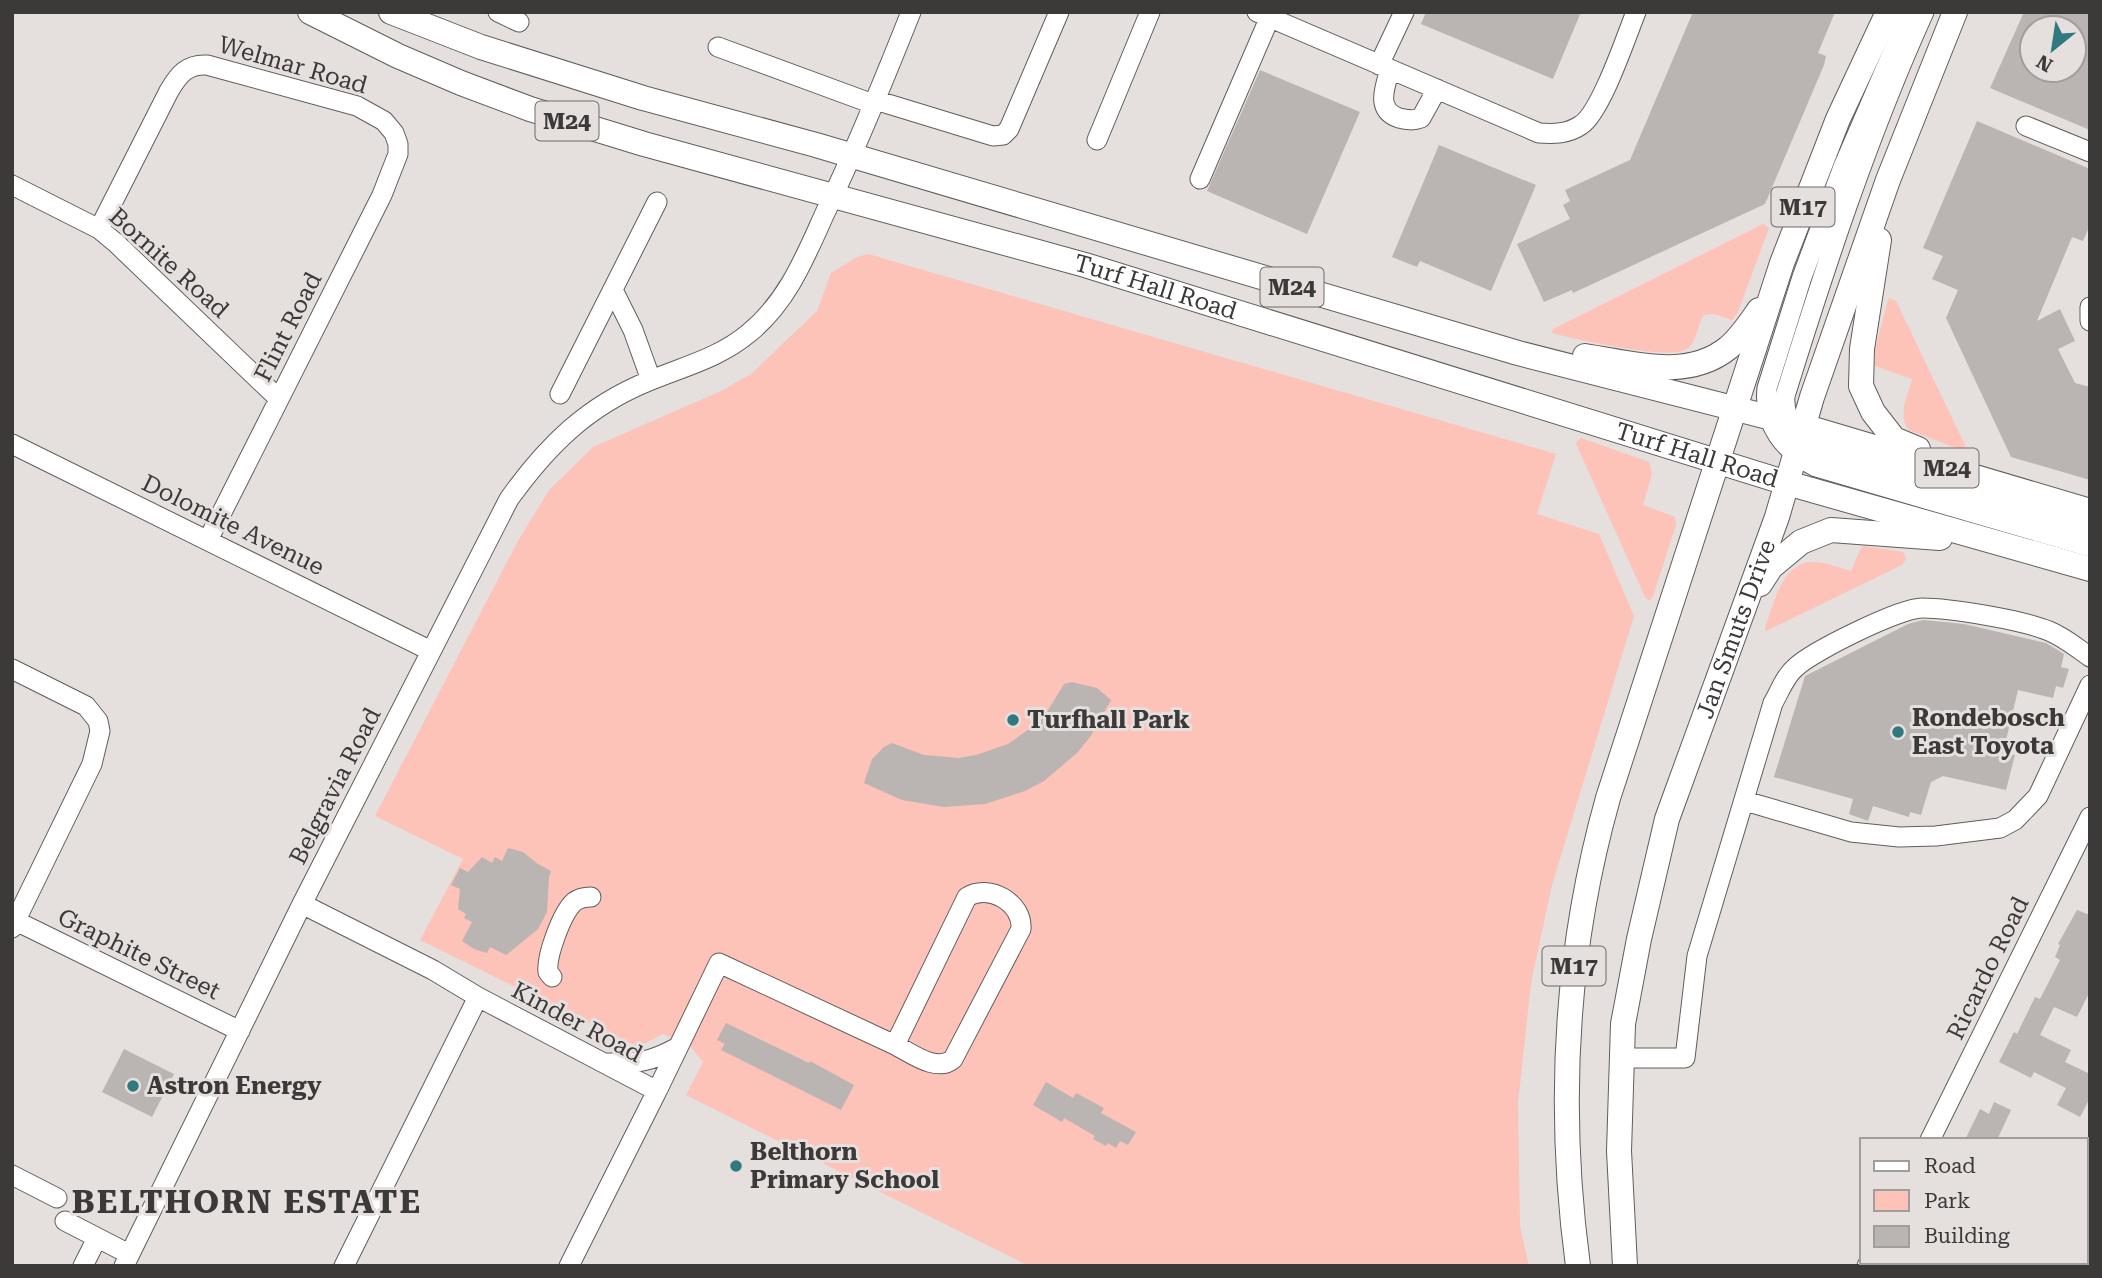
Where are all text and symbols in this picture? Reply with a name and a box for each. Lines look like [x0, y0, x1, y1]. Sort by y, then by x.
north arrow [2018, 14, 2088, 84]
street label: Welmar Road [215, 30, 371, 100]
text: N [2032, 49, 2057, 77]
road number: M24 [536, 102, 598, 140]
road number: M17 [1772, 188, 1834, 227]
street label: Bornite Road [104, 202, 234, 324]
street label: Turf Hall Road [1071, 249, 1240, 325]
street label: Flint Road [249, 268, 327, 386]
road number: M24 [1260, 268, 1324, 306]
street label: Turf Hall Road [1612, 417, 1782, 493]
road number: M24 [1916, 448, 1979, 488]
street label: Dolomite Avenue [137, 469, 329, 581]
street label: Jan Smuts Drive [1691, 536, 1782, 722]
street label: Belgravia Road [284, 703, 386, 869]
place label: Rondebosch East Toyota [1912, 704, 2065, 760]
place label: Turfhall Park [1027, 706, 1190, 734]
marker: Turfhall Park [1005, 712, 1021, 728]
marker: Rondebosch East Toyota [1890, 724, 1906, 740]
street label: Ricardo Road [1941, 892, 2035, 1044]
street label: Graphite Street [53, 903, 225, 1005]
road number: M17 [1542, 946, 1606, 986]
street label: Kinder Road [507, 976, 647, 1068]
place label: Astron Energy [147, 1072, 322, 1100]
marker: Astron Energy [125, 1078, 141, 1094]
place label: Belthorn Primary School [750, 1138, 939, 1194]
legend [1860, 1138, 2088, 1264]
text: Road [1924, 1154, 1976, 1178]
marker: Belthorn Primary School [728, 1158, 744, 1174]
district label: BELTHORN ESTATE [72, 1183, 422, 1221]
text: Park [1924, 1189, 1970, 1213]
text: Building [1924, 1224, 2010, 1248]

